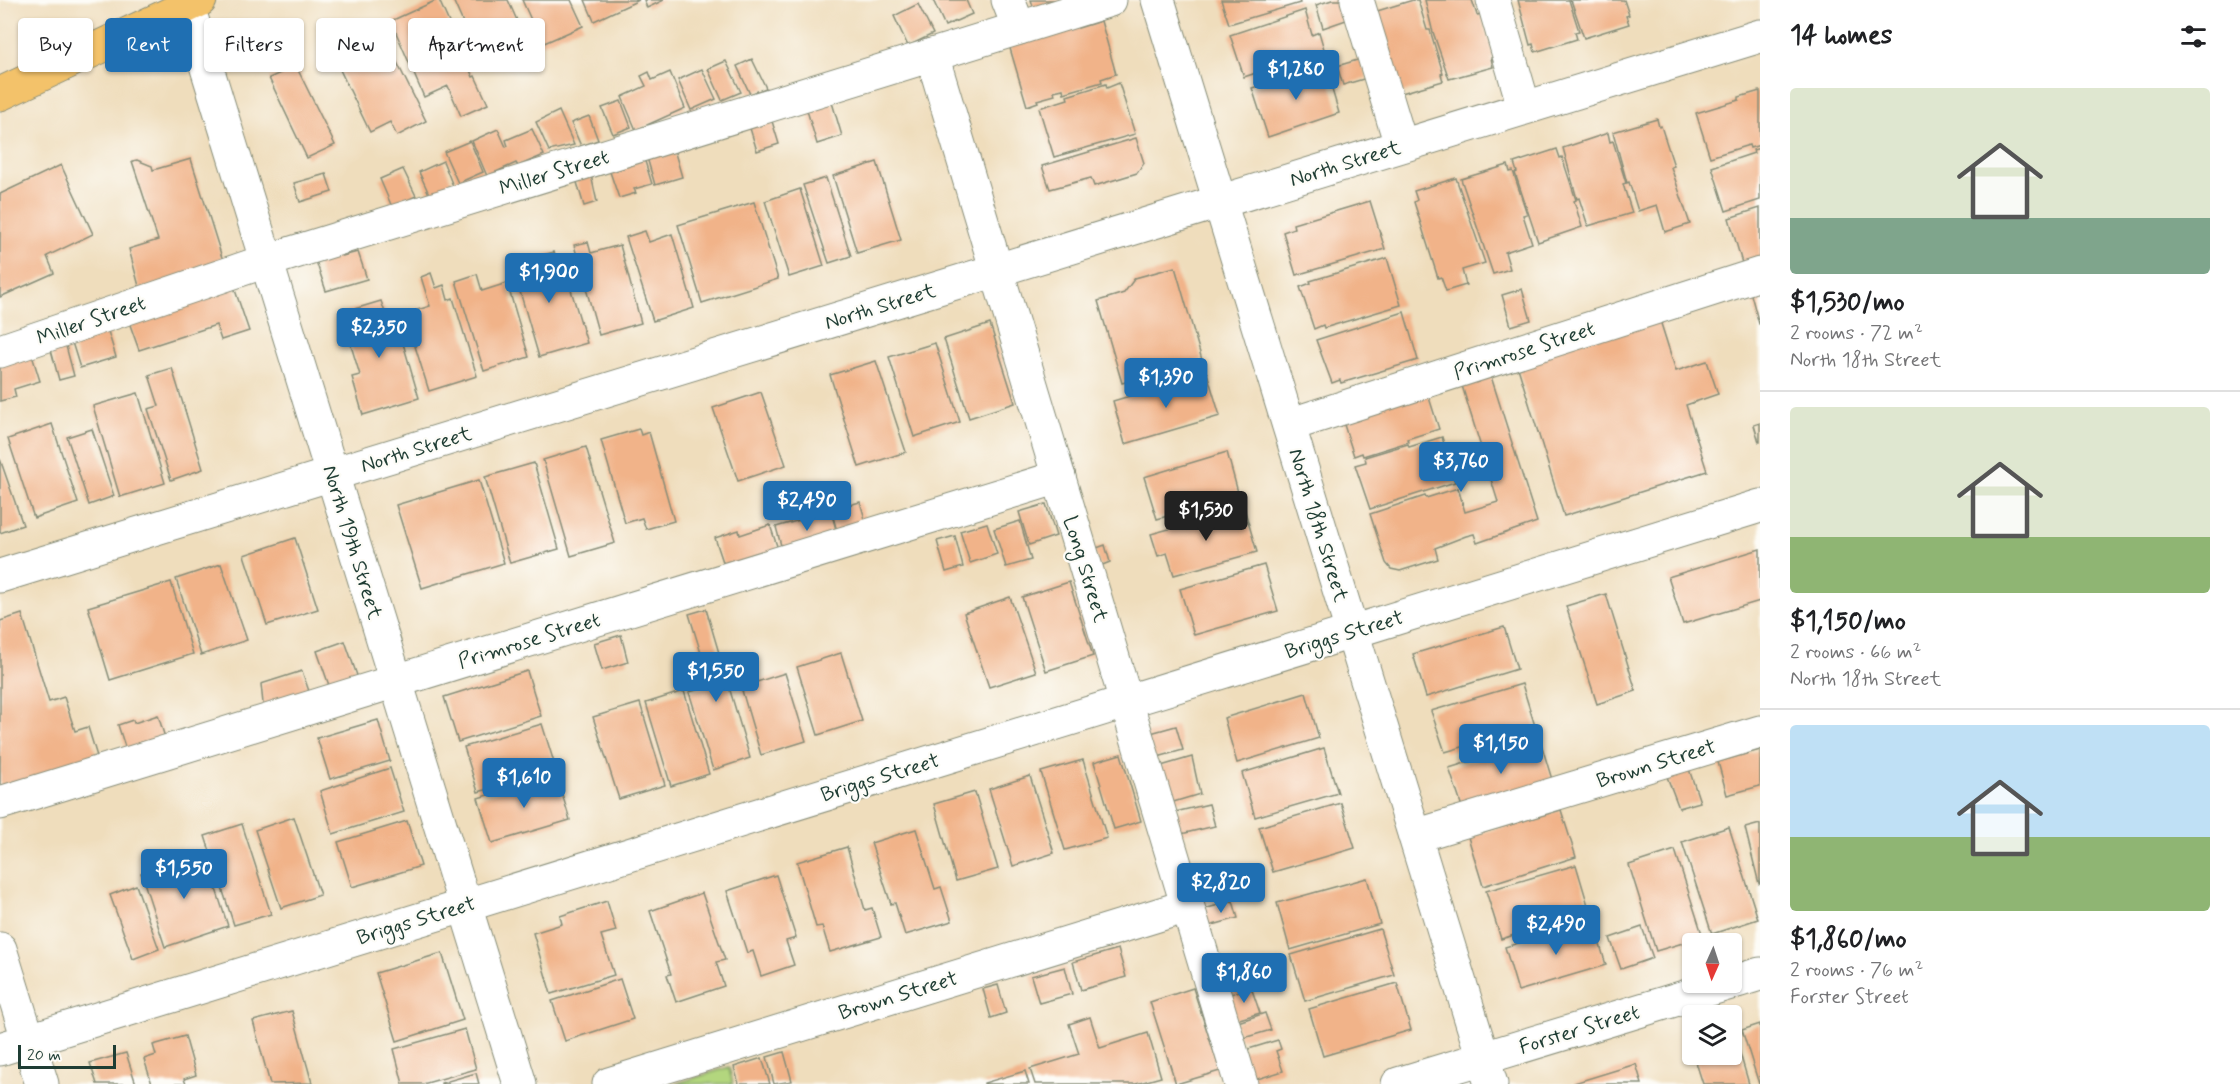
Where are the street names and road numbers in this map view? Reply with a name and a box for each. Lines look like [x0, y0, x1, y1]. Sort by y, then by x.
street label: North Street [1286, 134, 1405, 194]
street label: Miller Street [496, 143, 613, 203]
street label: North Street [821, 277, 940, 337]
street label: Miller Street [33, 289, 150, 353]
street label: Primrose Street [1450, 315, 1599, 387]
street label: North Street [357, 420, 476, 480]
street label: North 18th Street [1281, 445, 1355, 606]
street label: North 19th Street [315, 462, 389, 623]
street label: Long Street [1055, 513, 1115, 627]
street label: Briggs Street [1281, 604, 1408, 667]
street label: Primrose Street [455, 606, 604, 676]
street label: Brown Street [1593, 733, 1719, 795]
street label: Briggs Street [817, 747, 944, 810]
street label: Briggs Street [353, 890, 480, 953]
street label: Brown Street [835, 965, 961, 1027]
street label: Forster Street [1516, 998, 1643, 1062]

